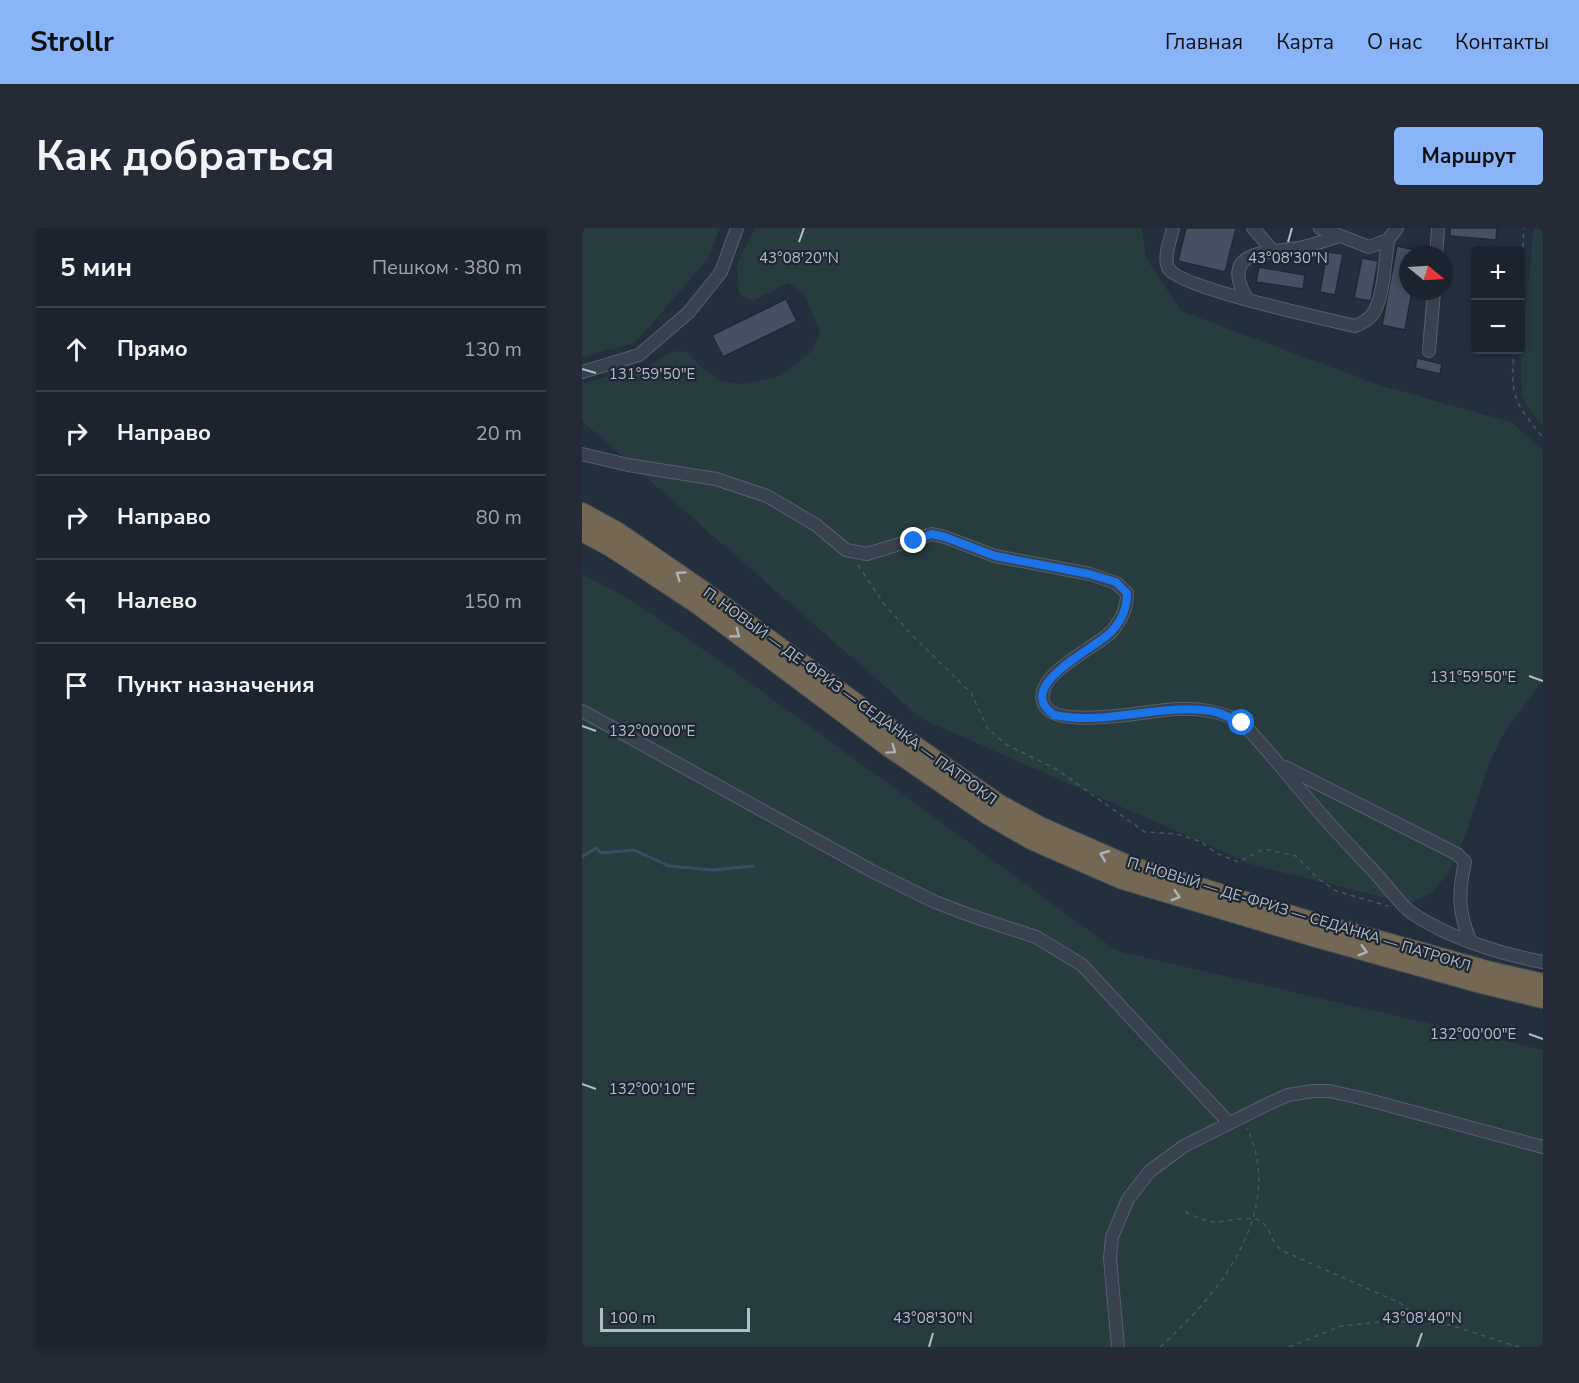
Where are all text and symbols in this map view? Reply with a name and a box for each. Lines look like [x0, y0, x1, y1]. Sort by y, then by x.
text: Strollr [30, 23, 114, 61]
text: Главная [1165, 28, 1243, 56]
text: Карта [1276, 28, 1334, 56]
text: О нас [1367, 28, 1422, 56]
text: Контакты [1455, 28, 1549, 56]
button: Маршрут [1394, 127, 1543, 185]
text: Как добраться [36, 128, 335, 185]
north arrow [1399, 246, 1453, 300]
map controls [1471, 246, 1525, 354]
button: + [1471, 246, 1525, 300]
text: 43°08'20"N [759, 248, 839, 268]
text: 43°08'30"N [1248, 248, 1328, 268]
text: 5 мин [60, 250, 132, 285]
text: Пешком · 380 m [372, 254, 522, 281]
button: − [1471, 300, 1525, 354]
icon: ahead [60, 333, 93, 366]
text: Прямо [117, 334, 188, 364]
text: 130 m [464, 336, 522, 363]
text: 131°59'50"E [609, 364, 695, 384]
icon: right [60, 417, 93, 450]
text: Направо [117, 418, 211, 448]
text: 20 m [476, 420, 522, 447]
icon: right [60, 501, 93, 534]
text: Направо [117, 502, 211, 532]
text: 80 m [476, 504, 522, 531]
route end [900, 527, 926, 553]
one-way arrow [676, 571, 687, 582]
street label: П. НОВЫЙ — ДЕ-ФРИЗ — СЕДАНКА — ПАТРОКЛ [699, 583, 1001, 809]
icon: left [60, 585, 93, 618]
text: Налево [117, 586, 197, 616]
text: 150 m [464, 588, 522, 615]
one-way arrow [729, 626, 740, 637]
text: 131°59'50"E [1430, 667, 1516, 687]
icon: arrive [60, 669, 93, 702]
text: Пункт назначения [117, 670, 315, 700]
route start [1228, 709, 1254, 735]
text: 132°00'00"E [609, 721, 695, 741]
one-way arrow [886, 743, 897, 754]
one-way arrow [1100, 850, 1111, 862]
street label: П. НОВЫЙ — ДЕ-ФРИЗ — СЕДАНКА — ПАТРОКЛ [1125, 852, 1473, 976]
one-way arrow [1170, 889, 1181, 901]
one-way arrow [1357, 944, 1368, 956]
text: 132°00'00"E [1430, 1024, 1516, 1044]
text: 132°00'10"E [609, 1079, 695, 1099]
scale bar [600, 1305, 750, 1332]
text: 100 m [609, 1307, 656, 1329]
text: 43°08'30"N [893, 1308, 973, 1328]
text: 43°08'40"N [1382, 1308, 1462, 1328]

